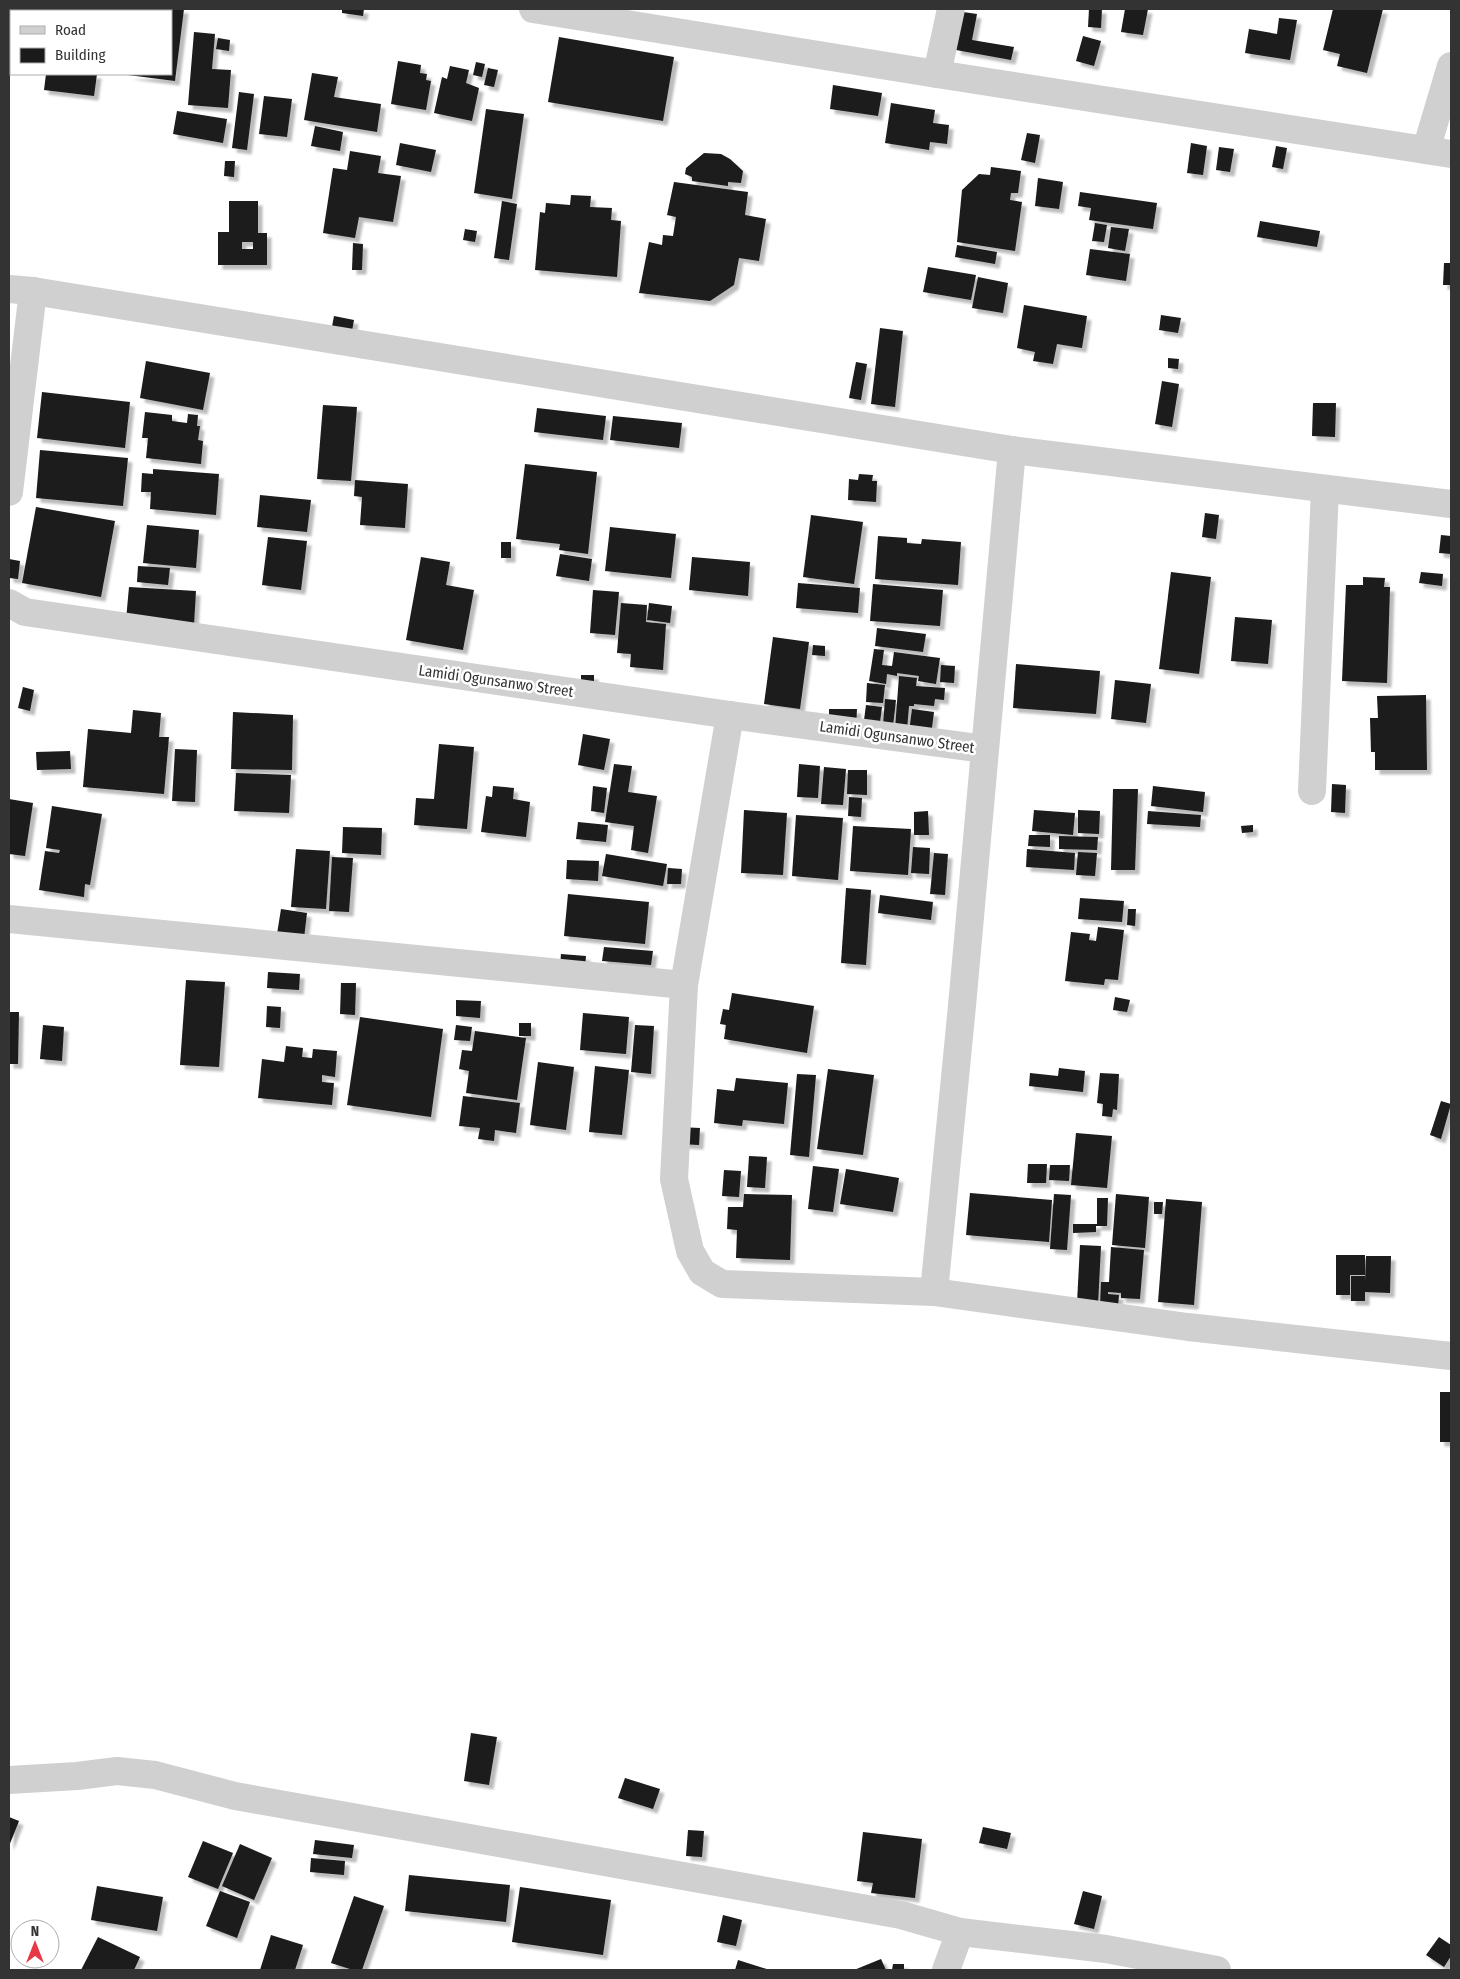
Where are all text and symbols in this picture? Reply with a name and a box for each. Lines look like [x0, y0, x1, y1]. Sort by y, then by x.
legend [10, 10, 172, 75]
text: Road [55, 21, 86, 39]
text: Building [55, 46, 106, 64]
street label: Lamidi Ogunsanwo Street [417, 661, 575, 701]
street label: Lamidi Ogunsanwo Street [818, 717, 976, 757]
north arrow [10, 1919, 60, 1969]
text: N [31, 1923, 39, 1940]

